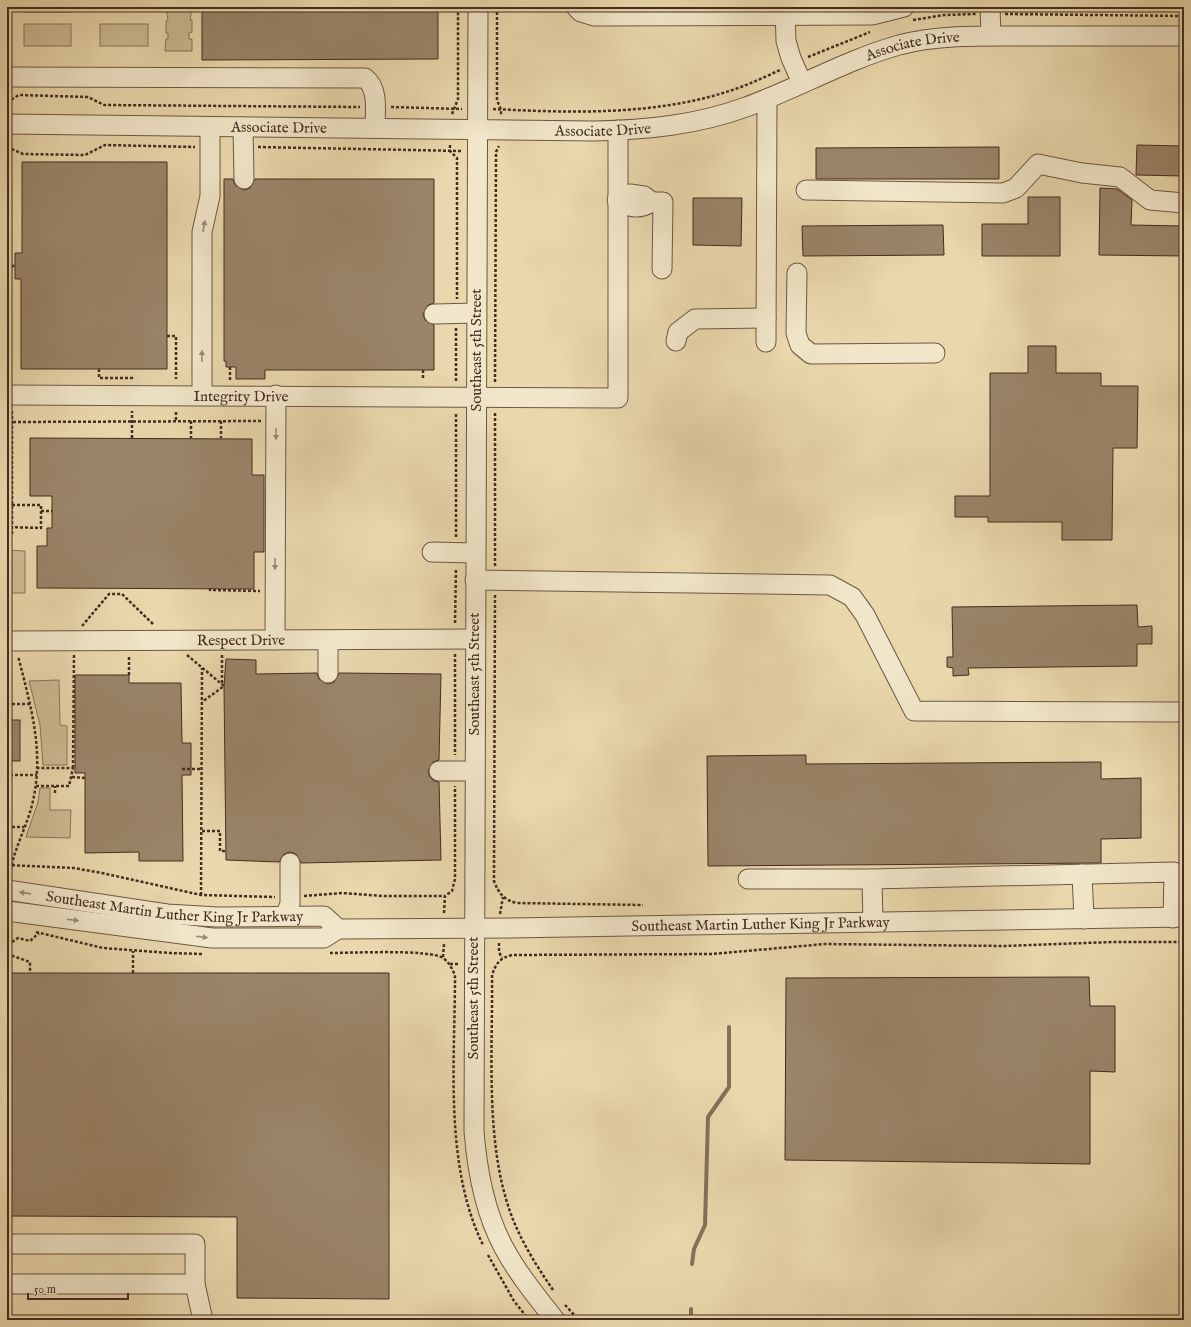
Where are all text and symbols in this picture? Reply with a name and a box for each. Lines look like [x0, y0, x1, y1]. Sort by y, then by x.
street label: Associate Drive [862, 28, 960, 66]
street label: Associate Drive [230, 118, 327, 138]
street label: Associate Drive [554, 119, 652, 141]
one-way arrow [201, 220, 207, 232]
street label: Southeast 5th Street [467, 289, 486, 411]
one-way arrow [199, 349, 205, 362]
street label: Integrity Drive [194, 387, 289, 406]
one-way arrow [273, 428, 279, 441]
one-way arrow [272, 558, 278, 571]
street label: Southeast 5th Street [465, 613, 484, 735]
street label: Respect Drive [197, 631, 285, 650]
street label: Southeast Martin Luther King Jr Parkway [45, 887, 304, 927]
one-way arrow [19, 890, 31, 896]
street label: Southeast Martin Luther King Jr Parkway [631, 913, 891, 936]
one-way arrow [67, 917, 80, 923]
one-way arrow [196, 933, 208, 940]
street label: Southeast 5th Street [464, 937, 483, 1059]
scale bar [28, 1275, 128, 1301]
text: 50 m [34, 1282, 56, 1297]

